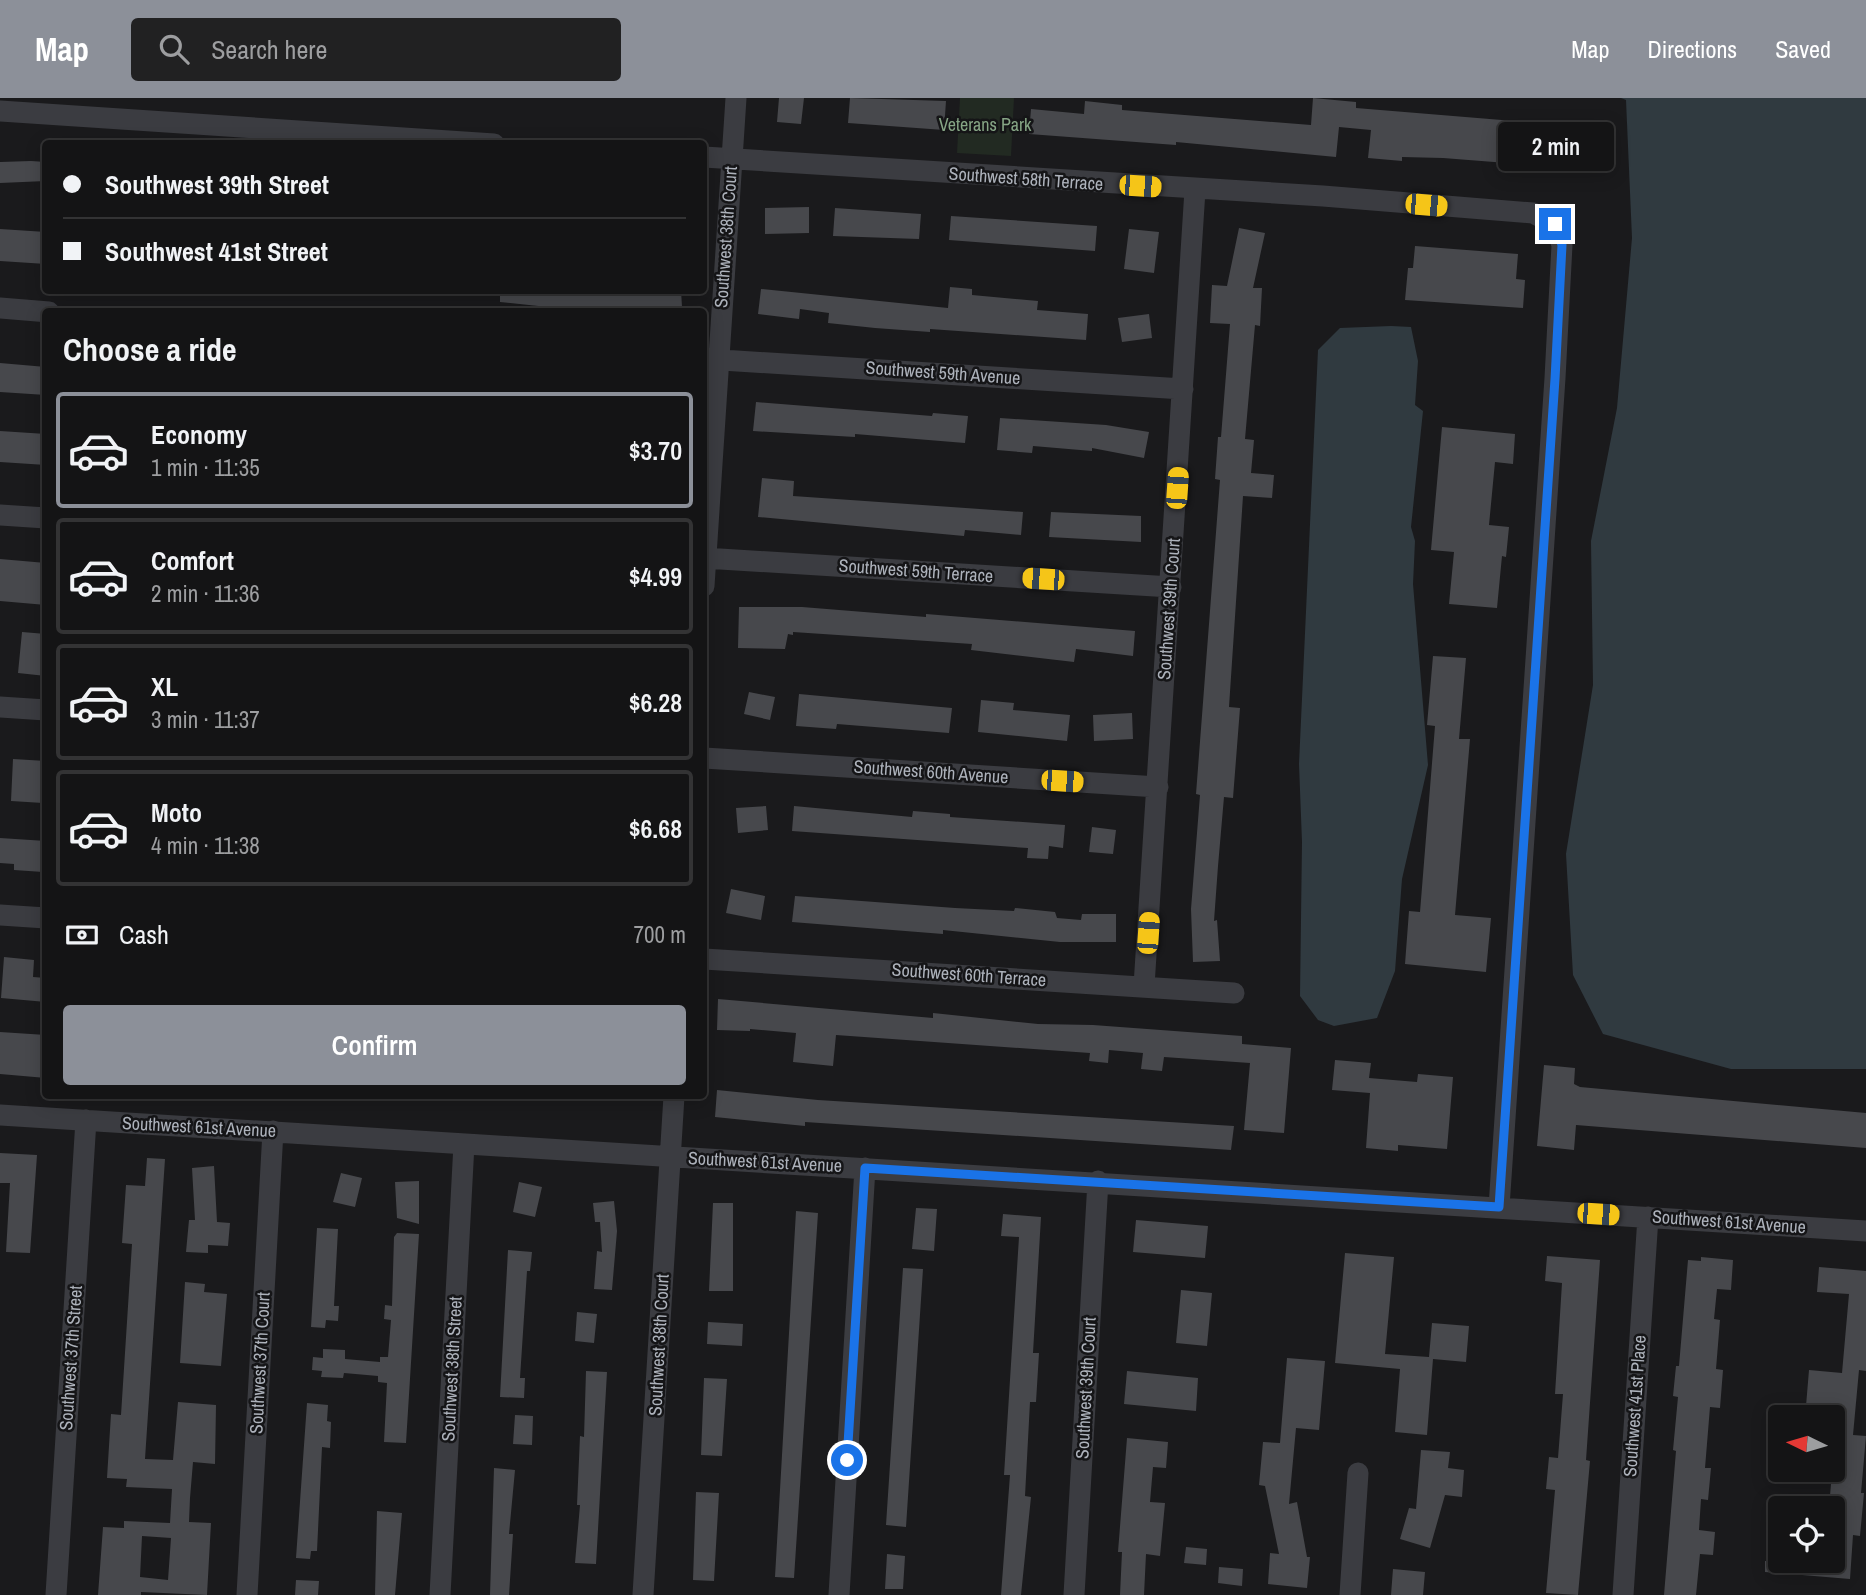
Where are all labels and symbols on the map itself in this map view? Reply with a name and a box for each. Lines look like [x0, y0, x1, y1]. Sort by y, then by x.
park label: Veterans Park [939, 112, 1032, 137]
callout: 2 min [1497, 122, 1613, 172]
street label: Southwest 58th Terrace [948, 161, 1104, 196]
street label: Southwest 38th Court [708, 165, 743, 309]
car [1119, 174, 1162, 198]
car [1405, 193, 1448, 217]
route end [1539, 208, 1571, 240]
street label: Southwest 59th Avenue [865, 355, 1021, 390]
car [1166, 466, 1189, 510]
street label: Southwest 39th Court [1151, 537, 1186, 681]
street label: Southwest 59th Terrace [838, 553, 994, 588]
car [1022, 567, 1065, 591]
street label: Southwest 60th Avenue [853, 754, 1009, 789]
car [1041, 769, 1084, 793]
car [1137, 911, 1160, 955]
street label: Southwest 60th Terrace [891, 957, 1047, 992]
street label: Southwest 61st Avenue [121, 1110, 277, 1143]
street label: Southwest 61st Avenue [687, 1145, 843, 1178]
car [1577, 1202, 1620, 1226]
street label: Southwest 61st Avenue [1651, 1204, 1807, 1239]
street label: Southwest 38th Court [642, 1273, 675, 1417]
street label: Southwest 37th Street [53, 1285, 88, 1431]
street label: Southwest 37th Court [243, 1291, 276, 1435]
street label: Southwest 38th Street [435, 1296, 468, 1442]
street label: Southwest 39th Court [1069, 1316, 1102, 1460]
street label: Southwest 41st Place [1617, 1334, 1652, 1478]
north arrow [1768, 1405, 1844, 1482]
route start [831, 1444, 863, 1476]

